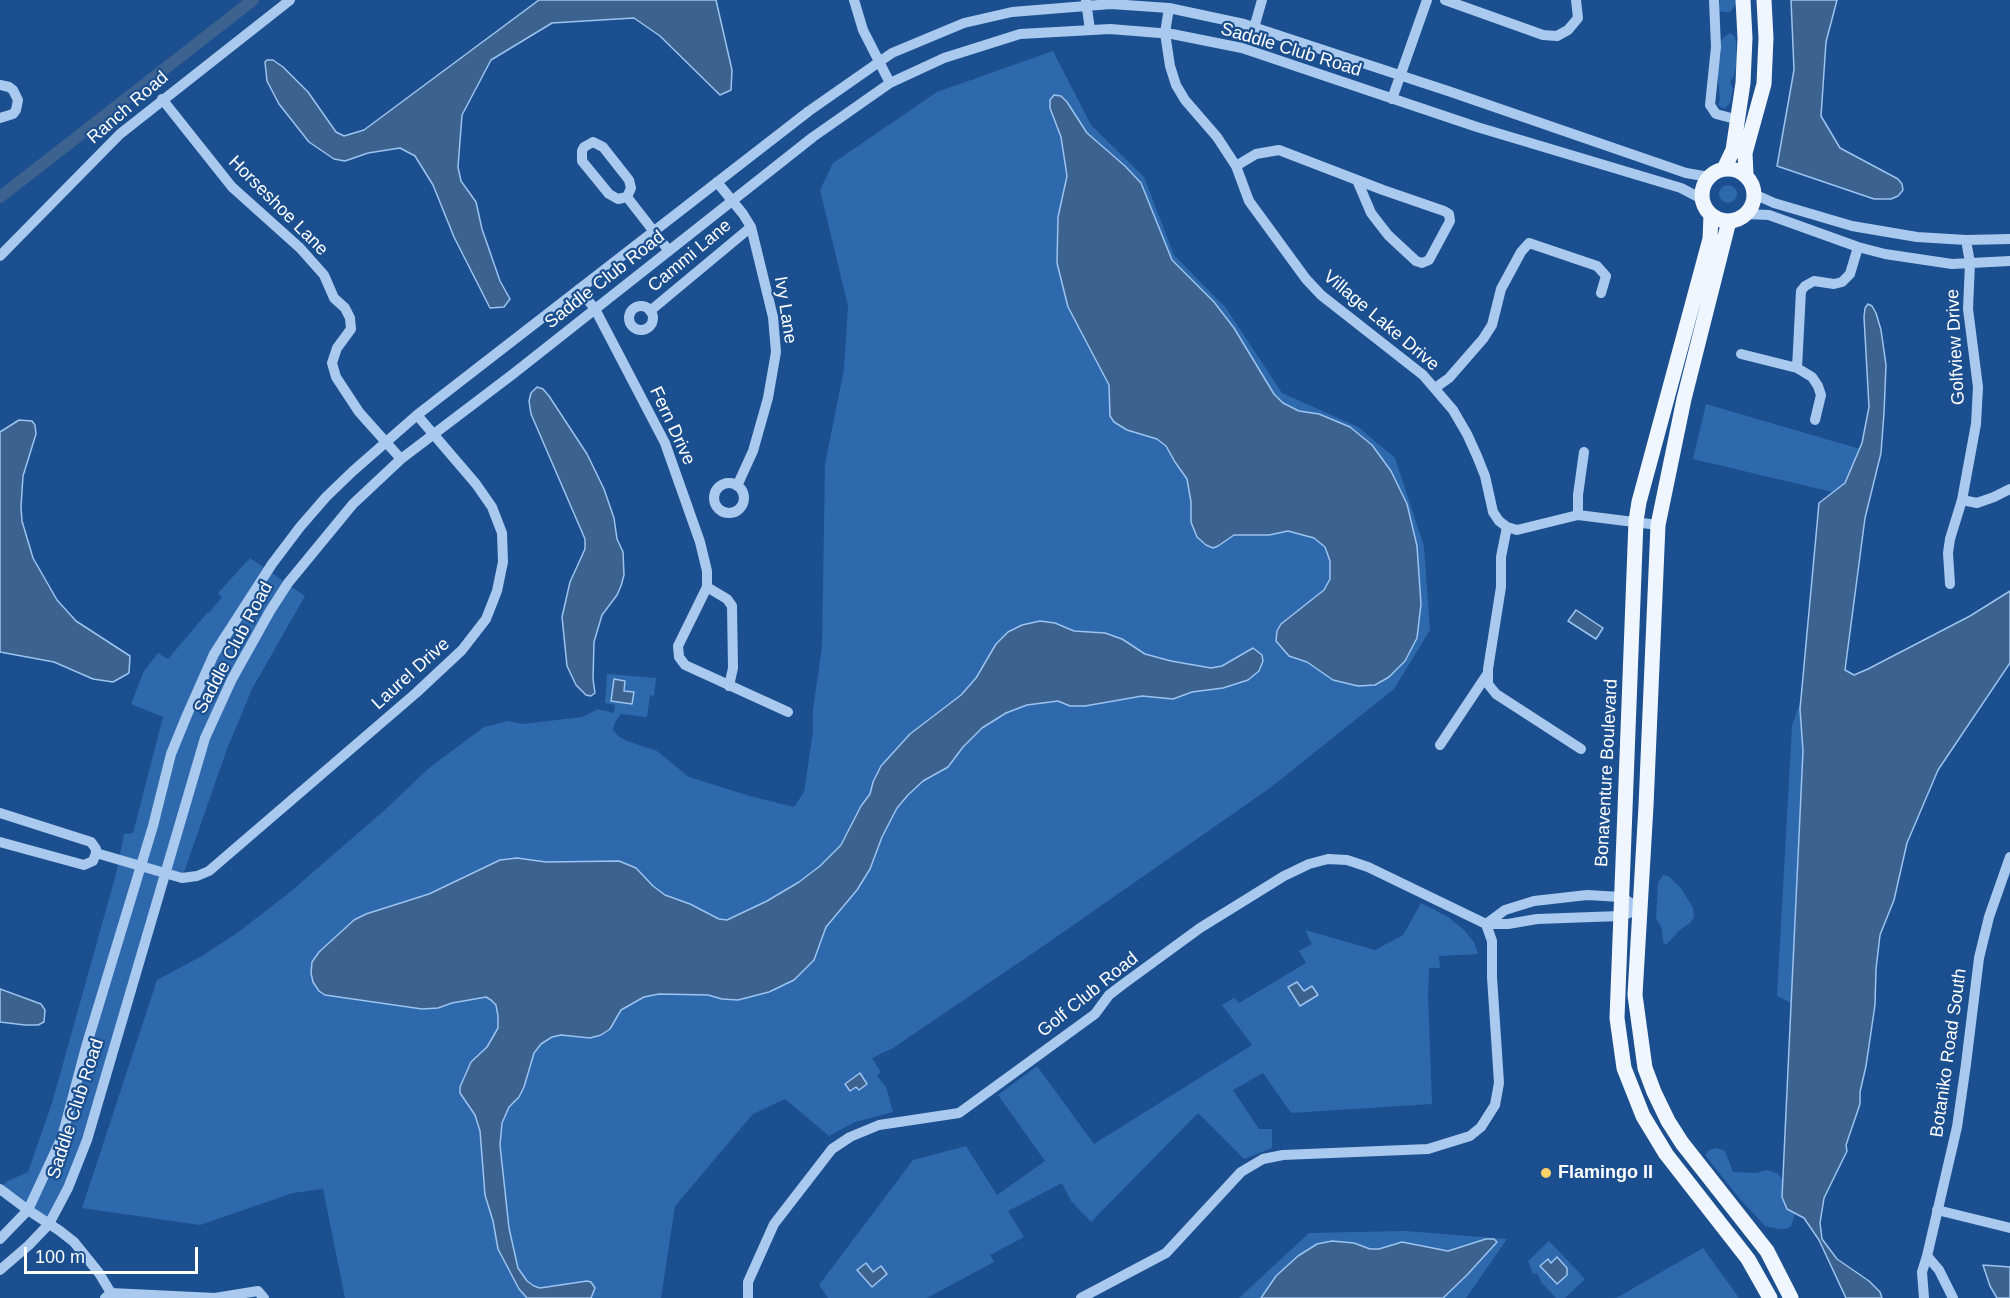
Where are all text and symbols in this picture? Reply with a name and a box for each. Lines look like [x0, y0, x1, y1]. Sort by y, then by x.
street label: Saddle Club Road [1218, 18, 1364, 82]
street label: Ranch Road [83, 67, 173, 149]
street label: Horseshoe Lane [224, 152, 332, 260]
street label: Cammi Lane [644, 215, 736, 297]
street label: Saddle Club Road [541, 227, 669, 333]
street label: Village Lake Drive [1319, 266, 1443, 376]
street label: Ivy Lane [769, 275, 801, 345]
street label: Golfview Drive [1942, 289, 1970, 405]
street label: Fern Drive [644, 383, 700, 469]
street label: Saddle Club Road [190, 578, 278, 718]
street label: Laurel Drive [368, 634, 454, 714]
street label: Bonaventure Boulevard [1591, 678, 1623, 868]
street label: Golf Club Road [1033, 948, 1143, 1042]
street label: Botaniko Road South [1926, 967, 1972, 1139]
street label: Saddle Club Road [43, 1036, 109, 1182]
place label: Flamingo II [1558, 1162, 1653, 1184]
marker: Flamingo II [1539, 1166, 1553, 1180]
scale bar [27, 1235, 201, 1273]
text: 100 m [35, 1247, 85, 1267]

